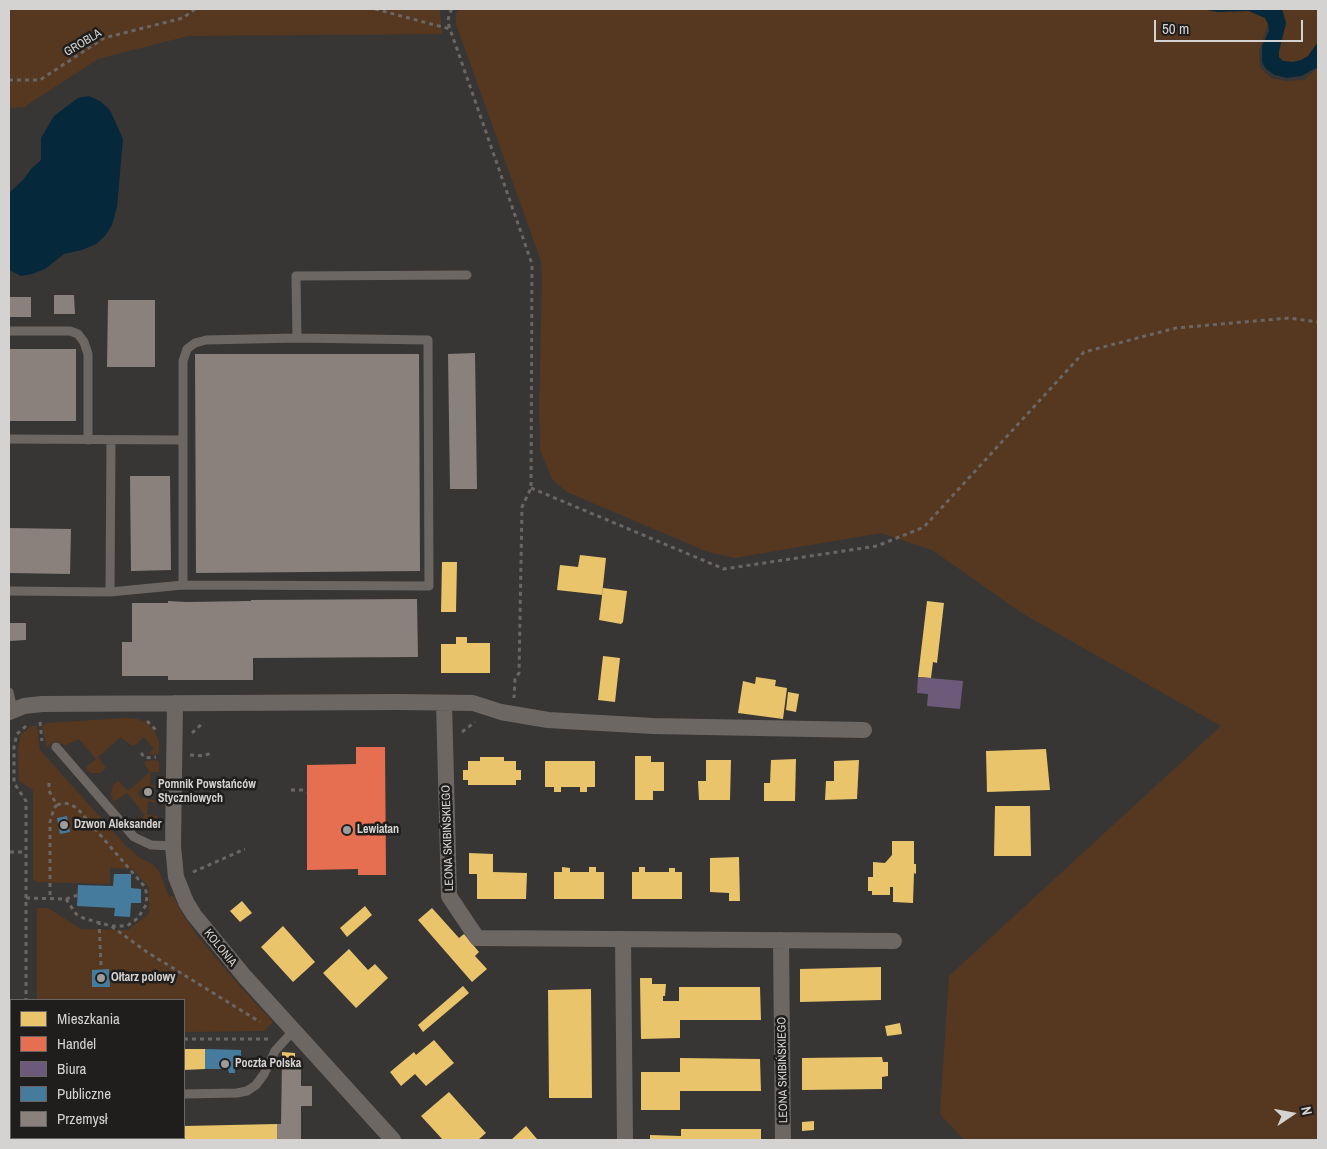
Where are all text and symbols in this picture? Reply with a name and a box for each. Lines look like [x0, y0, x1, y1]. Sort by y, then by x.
scale bar [1157, 10, 1306, 42]
text: 50 m [1162, 18, 1189, 39]
street label: GROBLA [62, 26, 104, 60]
place label: Pomnik Powstańców Styczniowych [158, 778, 256, 806]
street label: LEONA SKIBIŃSKIEGO [439, 785, 457, 891]
marker: Pomnik Powstańców Styczniowych [142, 786, 154, 798]
place label: Dzwon Aleksander [74, 818, 161, 832]
marker: Dzwon Aleksander [58, 819, 70, 831]
place label: Lewiatan [357, 823, 399, 837]
marker: Lewiatan [341, 824, 353, 836]
street label: KOLONIA [201, 926, 239, 970]
place label: Ołtarz polowy [111, 971, 176, 985]
marker: Ołtarz polowy [95, 972, 107, 984]
legend [10, 999, 185, 1139]
text: Mieszkania [57, 1008, 120, 1029]
street label: LEONA SKIBIŃSKIEGO [775, 1017, 791, 1123]
text: Handel [57, 1033, 96, 1054]
place label: Poczta Polska [235, 1057, 301, 1071]
text: Biura [57, 1058, 86, 1079]
marker: Poczta Polska [219, 1058, 231, 1070]
text: Publiczne [57, 1083, 111, 1104]
north arrow [1267, 1089, 1317, 1139]
text: N [1297, 1105, 1316, 1117]
text: Przemysł [57, 1108, 108, 1129]

